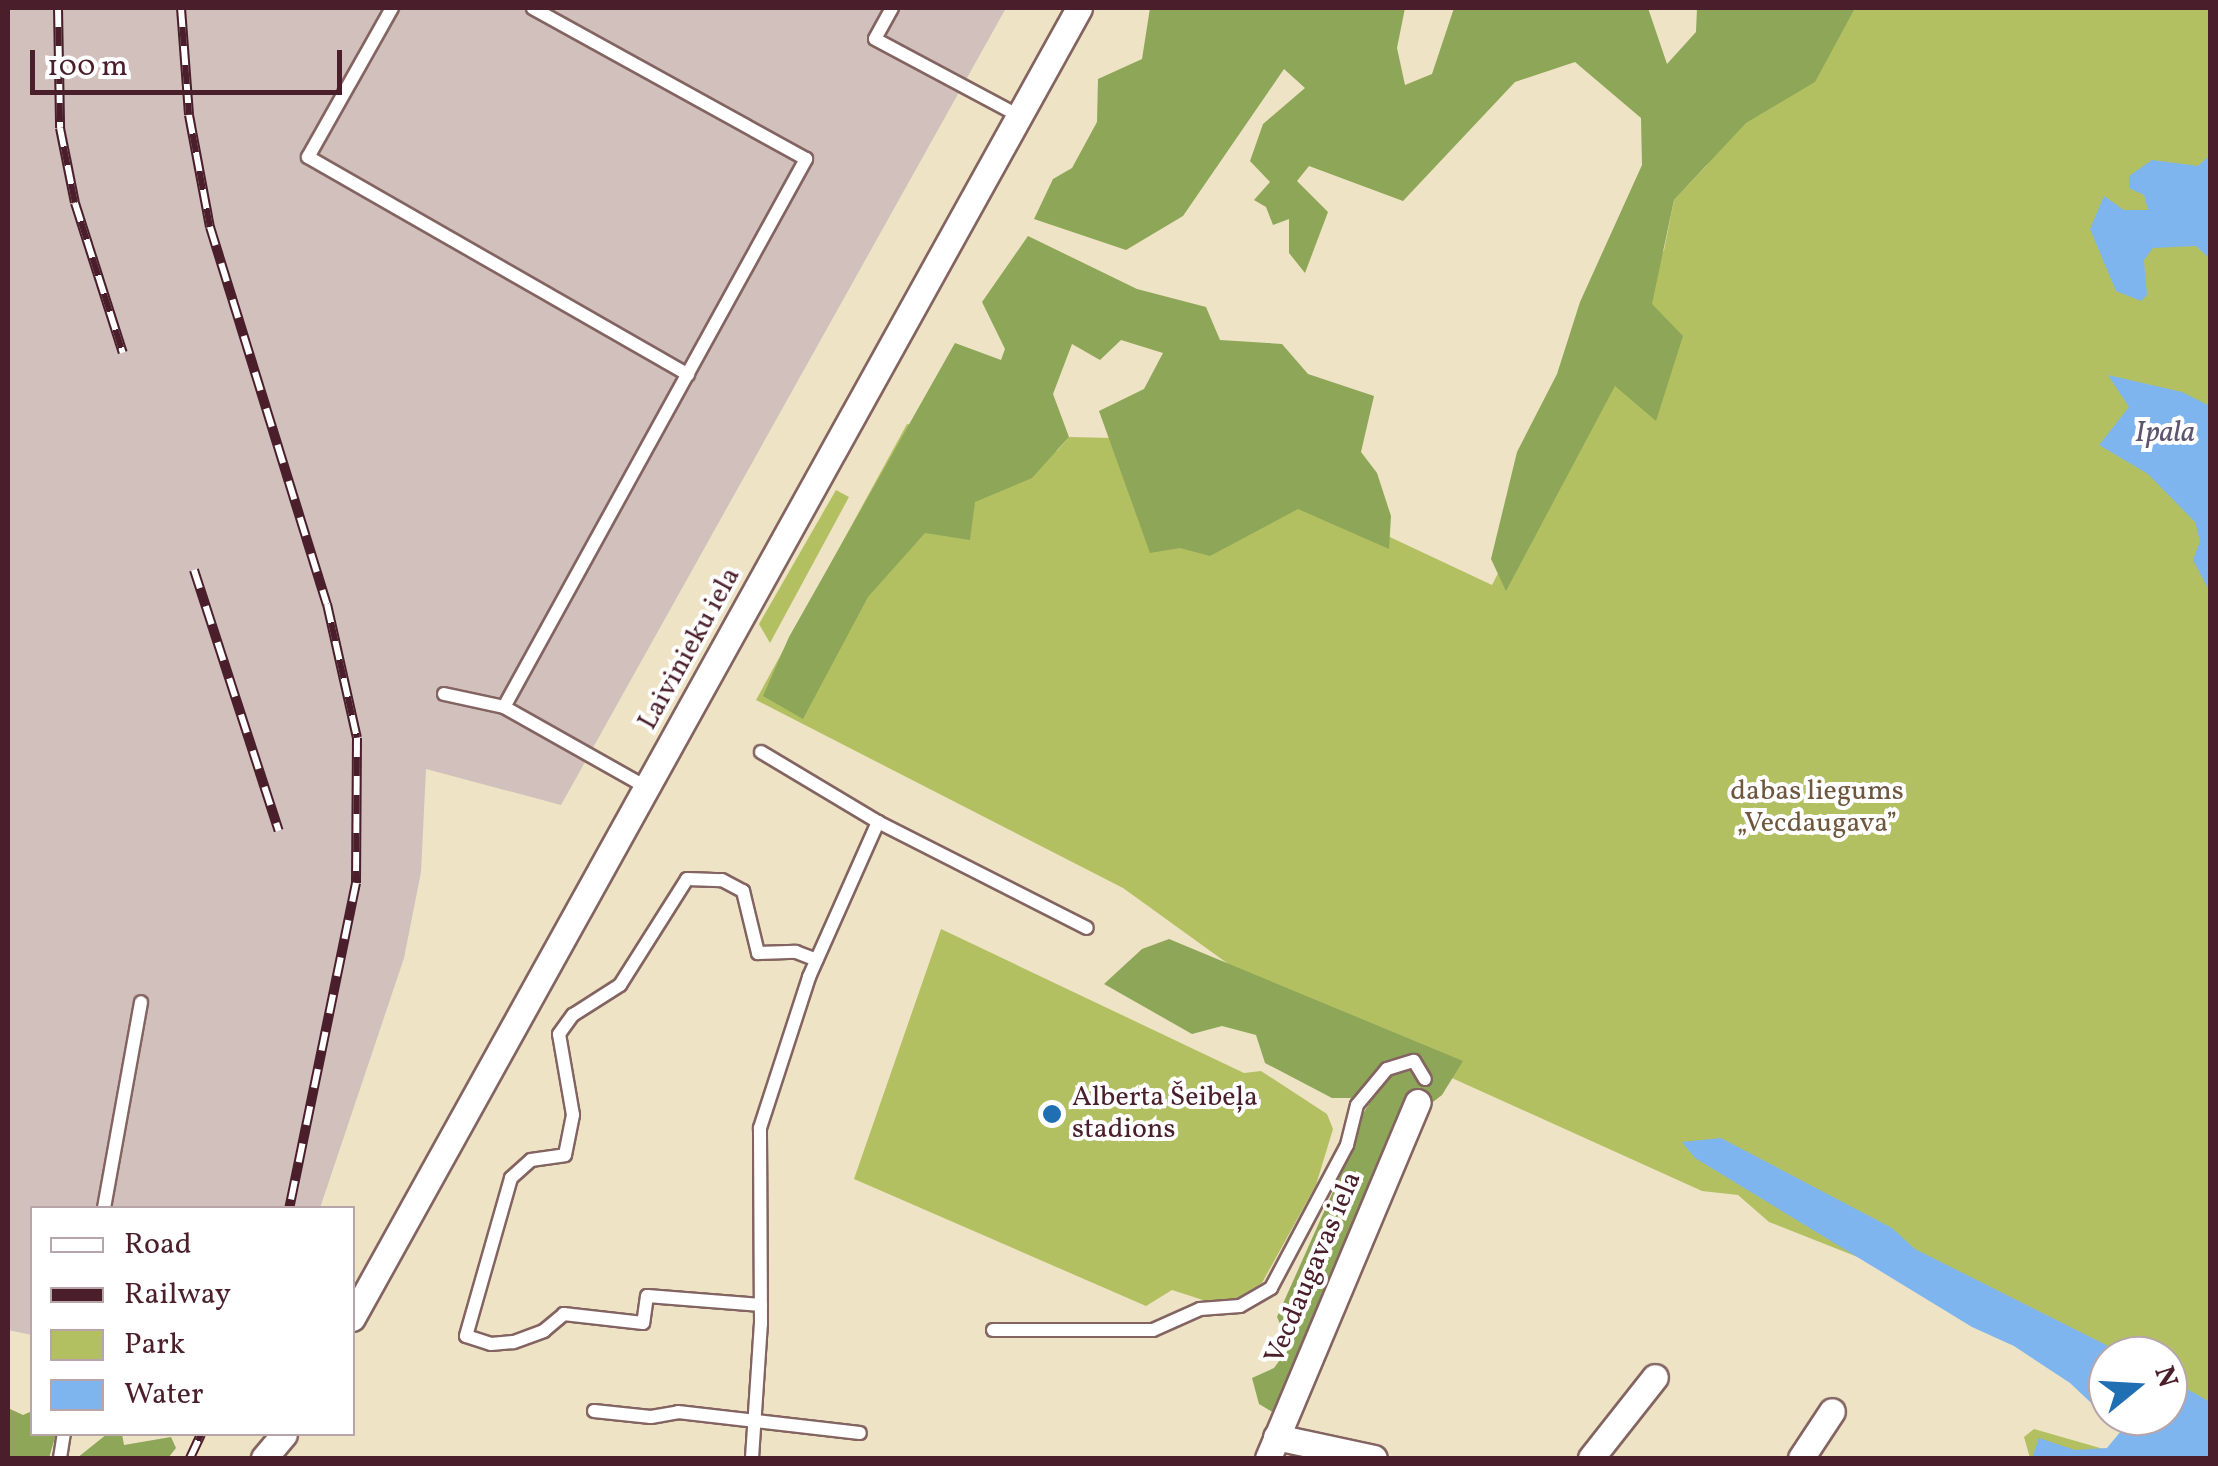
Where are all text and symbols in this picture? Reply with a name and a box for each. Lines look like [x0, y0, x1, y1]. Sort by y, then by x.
scale bar [35, 30, 348, 92]
text: 100 m [47, 46, 128, 88]
water label: Ipala [2135, 415, 2195, 451]
street label: Laivinieku iela [632, 562, 748, 736]
park label: dabas liegums „Vecdaugava” [1730, 775, 1904, 841]
place label: Alberta Šeibeļa stadions [1072, 1081, 1258, 1147]
marker: Alberta Šeibeļa stadions [1041, 1103, 1063, 1125]
street label: Vecdaugavas iela [1258, 1167, 1370, 1369]
legend [30, 1206, 355, 1436]
text: Road [124, 1224, 192, 1266]
text: Railway [124, 1274, 231, 1316]
text: Park [124, 1324, 185, 1366]
north arrow [2088, 1336, 2188, 1436]
text: N [2143, 1361, 2187, 1393]
text: Water [124, 1374, 204, 1416]

